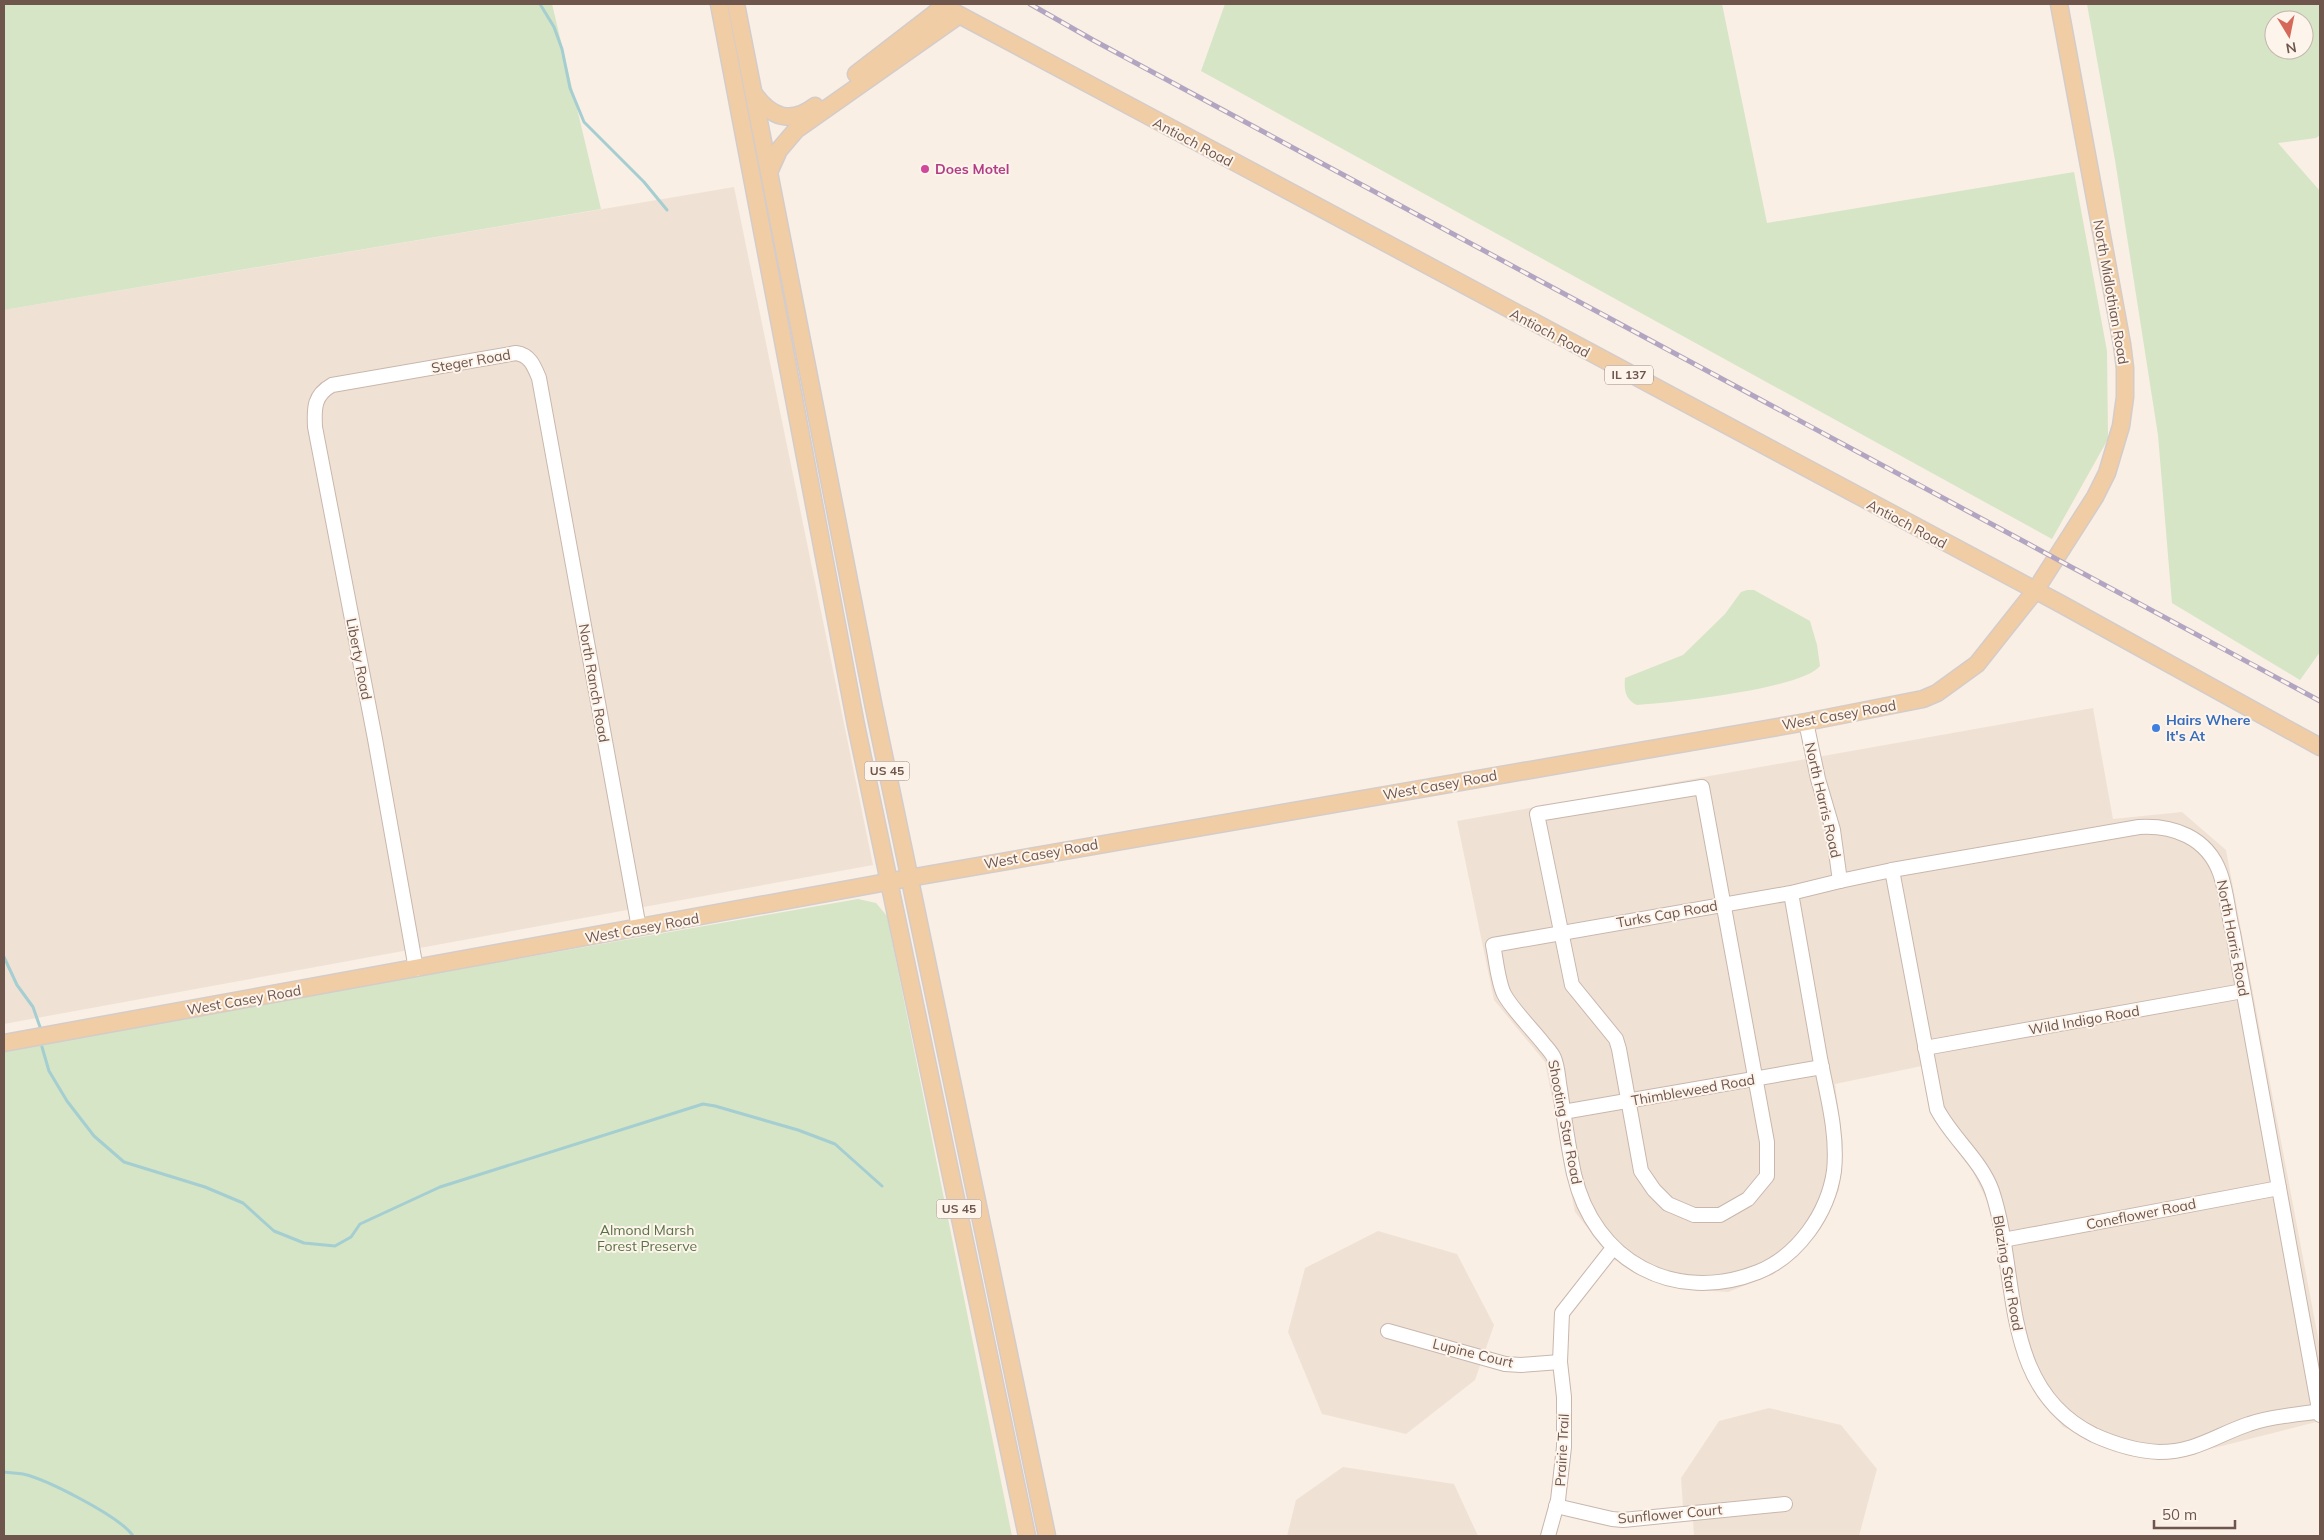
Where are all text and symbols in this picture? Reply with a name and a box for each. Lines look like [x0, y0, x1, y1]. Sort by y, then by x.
north arrow [2264, 10, 2314, 60]
text: N [2284, 38, 2298, 58]
street label: Antioch Road [1150, 113, 1236, 171]
place label: Does Motel [935, 160, 1009, 178]
marker: Does Motel [919, 163, 931, 175]
street label: North Midlothian Road [2089, 218, 2133, 366]
street label: Antioch Road [1507, 304, 1593, 362]
street label: Steger Road [430, 345, 512, 377]
road number: IL 137 [1605, 366, 1653, 384]
street label: Antioch Road [1864, 495, 1950, 553]
street label: Liberty Road [342, 617, 376, 701]
street label: North Ranch Road [575, 622, 613, 744]
street label: West Casey Road [1781, 696, 1897, 734]
place label: Hairs Where It's At [2166, 711, 2251, 745]
marker: Hairs Where It's At [2150, 722, 2162, 734]
street label: North Harris Road [1801, 740, 1845, 860]
road number: US 45 [864, 761, 910, 780]
street label: West Casey Road [1382, 766, 1498, 804]
street label: West Casey Road [983, 835, 1099, 873]
street label: North Harris Road [2213, 878, 2253, 998]
street label: Turks Cap Road [1615, 896, 1719, 932]
street label: West Casey Road [584, 909, 700, 947]
street label: West Casey Road [186, 981, 302, 1019]
street label: Wild Indigo Road [2027, 1001, 2141, 1039]
street label: Shooting Star Road [1544, 1058, 1586, 1186]
street label: Thimbleweed Road [1630, 1070, 1756, 1110]
street label: Coneflower Road [2085, 1195, 2197, 1233]
road number: US 45 [936, 1200, 982, 1218]
street label: Blazing Star Road [1989, 1214, 2027, 1332]
park label: Almond Marsh Forest Preserve [597, 1221, 697, 1255]
street label: Lupine Court [1431, 1334, 1515, 1372]
street label: Prairie Trail [1551, 1413, 1573, 1487]
scale bar [2154, 1498, 2235, 1530]
street label: Sunflower Court [1617, 1500, 1723, 1528]
text: 50 m [2162, 1505, 2197, 1524]

